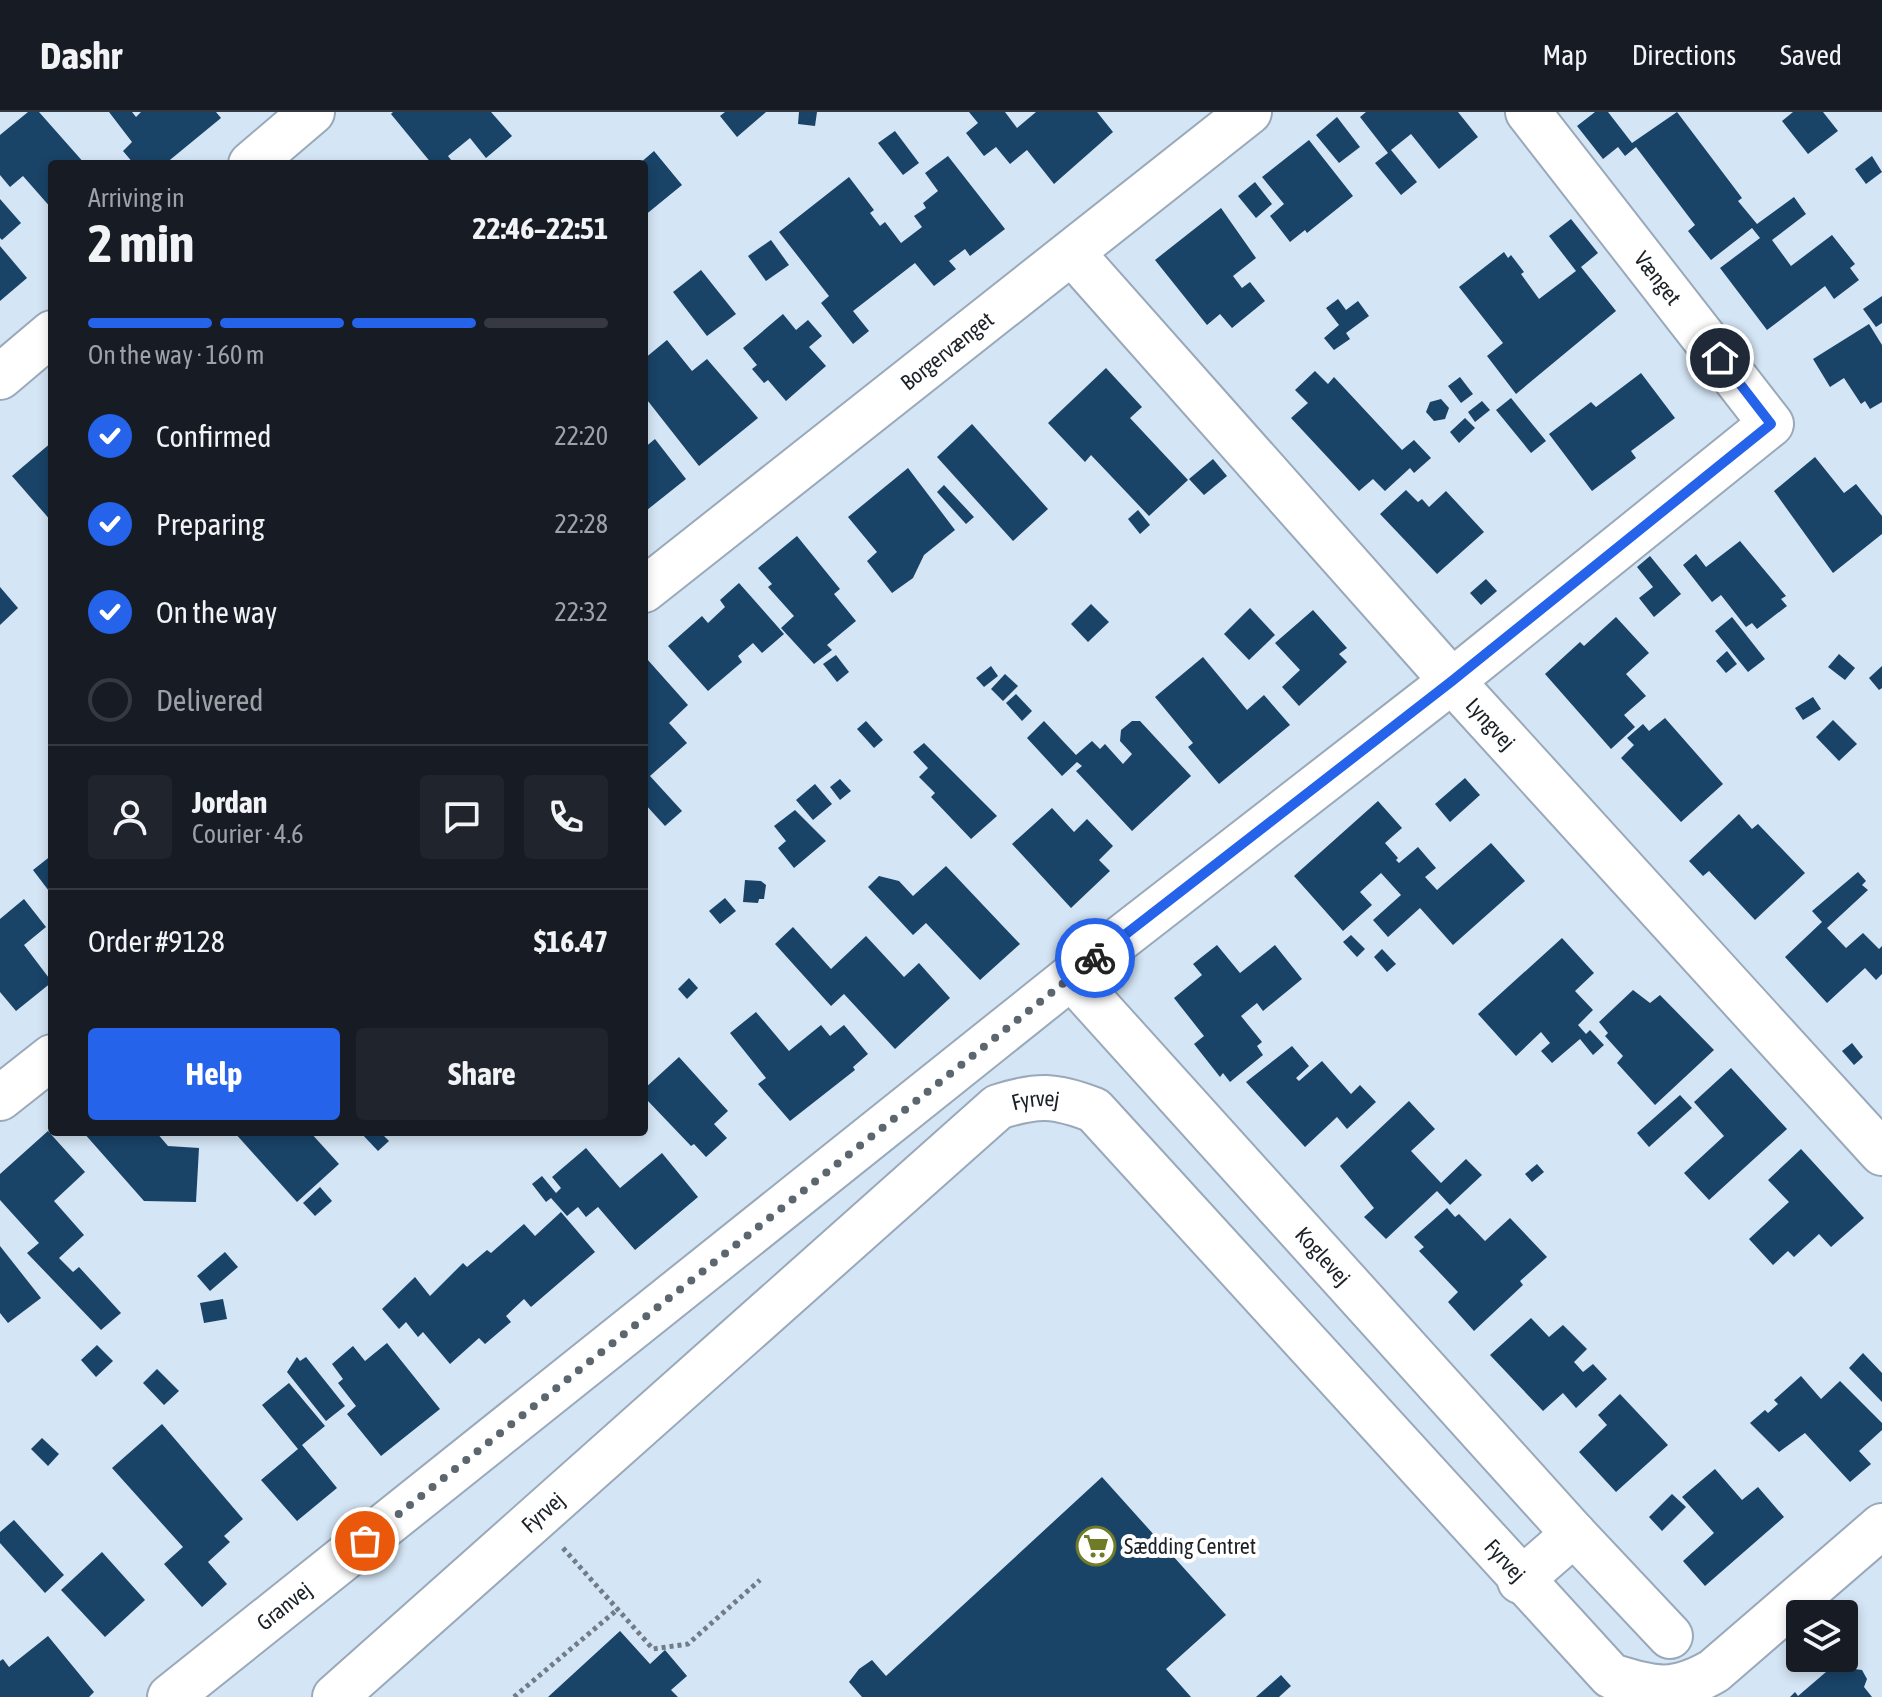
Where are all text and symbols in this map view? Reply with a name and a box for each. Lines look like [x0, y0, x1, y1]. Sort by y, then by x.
text: Dashr [40, 34, 122, 77]
text: Map [1543, 39, 1588, 71]
text: Directions [1632, 39, 1736, 71]
text: Saved [1780, 39, 1842, 71]
text: Arriving in [88, 183, 185, 213]
text: 22:46–22:51 [473, 211, 608, 245]
text: 2 min [88, 213, 194, 273]
street label: Vænget [1629, 246, 1687, 310]
street label: Borgervænget [895, 306, 999, 395]
pin [1686, 324, 1754, 392]
icon: home [1698, 336, 1742, 380]
text: On the way · 160 m [88, 340, 265, 370]
icon: check [88, 414, 132, 458]
text: Confirmed [156, 419, 271, 453]
text: 22:20 [554, 421, 608, 451]
icon: check [88, 502, 132, 546]
text: Preparing [156, 507, 265, 541]
text: 22:28 [554, 509, 608, 539]
icon: check [88, 590, 132, 634]
text: On the way [156, 595, 277, 629]
text: 22:32 [554, 597, 608, 627]
text: Delivered [156, 683, 264, 717]
street label: Lyngvej [1461, 692, 1521, 755]
button: person [88, 775, 172, 859]
button: chat [420, 775, 504, 859]
button: phone [524, 775, 608, 859]
text: Jordan [192, 785, 267, 819]
text: Courier · 4.6 [192, 819, 303, 849]
courier [1055, 918, 1135, 998]
text: Order #9128 [88, 924, 225, 958]
text: $16.47 [534, 924, 608, 958]
icon: bike [1073, 936, 1117, 980]
button: Help [88, 1028, 340, 1120]
button: Share [356, 1028, 608, 1120]
street label: Fyrvej [1009, 1085, 1062, 1115]
street label: Koglevej [1290, 1222, 1356, 1291]
street label: Fyrvej [516, 1486, 569, 1538]
pin [331, 1507, 399, 1575]
icon: bag [343, 1519, 387, 1563]
supermarket icon: Sædding Centret [1075, 1525, 1117, 1567]
place label: Sædding Centret [1124, 1533, 1256, 1559]
street label: Fyrvej [1479, 1534, 1531, 1587]
street label: Granvej [252, 1576, 317, 1636]
map controls [1786, 1600, 1858, 1672]
button: layers [1786, 1600, 1858, 1672]

